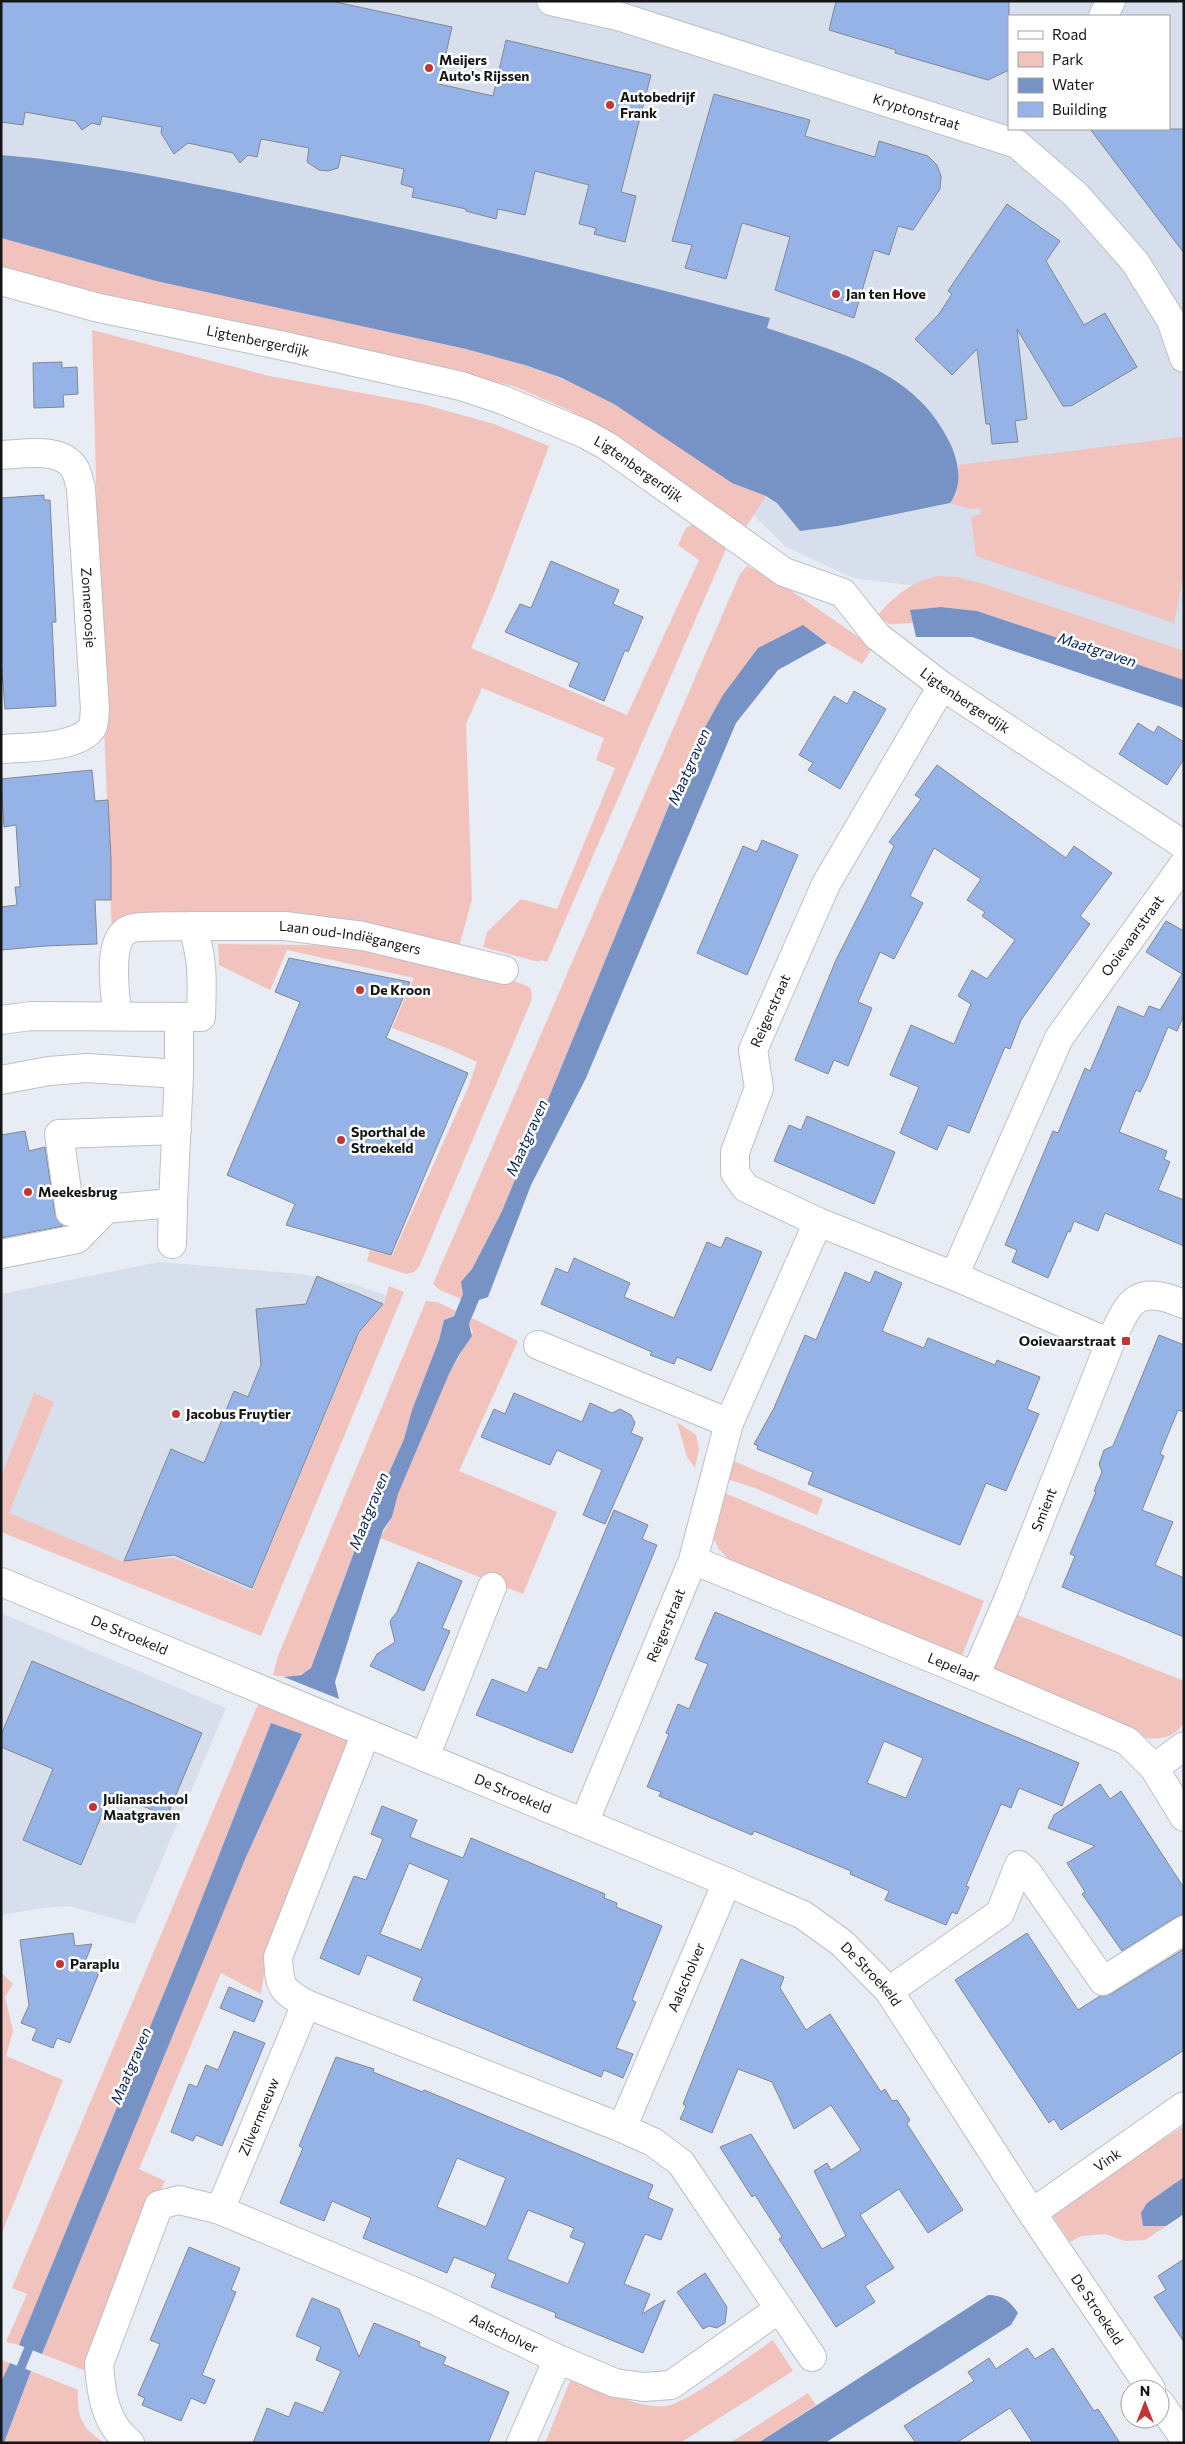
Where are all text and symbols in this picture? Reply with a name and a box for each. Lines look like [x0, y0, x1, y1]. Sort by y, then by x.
legend [1008, 15, 1170, 130]
text: Road [1052, 25, 1087, 43]
text: Park [1052, 50, 1083, 68]
place label: Meijers Auto's Rijssen [439, 51, 529, 84]
marker: Meijers Auto's Rijssen [423, 62, 435, 74]
text: Water [1052, 75, 1094, 93]
place label: Autobedrijf Frank [620, 88, 696, 121]
street label: Kryptonstraat [871, 89, 962, 133]
marker: Autobedrijf Frank [604, 99, 616, 111]
text: Building [1052, 100, 1107, 118]
place label: Jan ten Hove [846, 285, 926, 302]
marker: Jan ten Hove [830, 288, 842, 300]
street label: Ligtenbergerdijk [205, 321, 312, 360]
street label: Ligtenbergerdijk [591, 432, 687, 506]
street label: Zonneroosje [78, 567, 100, 648]
water label: Maatgraven [1056, 628, 1139, 670]
street label: Ligtenbergerdijk [917, 664, 1014, 737]
water label: Maatgraven [663, 726, 713, 808]
street label: Ooievaarstraat [1097, 891, 1167, 979]
street label: Laan oud-Indiëgangers [279, 917, 423, 958]
street label: Reigerstraat [746, 971, 793, 1050]
place label: De Kroon [370, 981, 431, 998]
marker: De Kroon [354, 984, 366, 996]
water label: Maatgraven [501, 1097, 551, 1179]
place label: Sporthal de Stroekeld [351, 1123, 425, 1156]
marker: Sporthal de Stroekeld [335, 1134, 347, 1146]
place label: Meekesbrug [38, 1183, 118, 1200]
marker: Meekesbrug [22, 1186, 34, 1198]
place label: Ooievaarstraat [1019, 1332, 1116, 1349]
marker: Ooievaarstraat [1120, 1335, 1132, 1347]
place label: Jacobus Fruytier [186, 1405, 291, 1422]
marker: Jacobus Fruytier [170, 1408, 182, 1420]
water label: Maatgraven [344, 1469, 392, 1552]
street label: Smient [1027, 1485, 1060, 1534]
street label: Reigerstraat [643, 1586, 688, 1664]
street label: De Stroekeld [89, 1611, 171, 1658]
street label: Lepelaar [925, 1649, 983, 1685]
street label: De Stroekeld [472, 1770, 554, 1817]
place label: Julianaschool Maatgraven [103, 1790, 188, 1823]
marker: Julianaschool Maatgraven [87, 1801, 99, 1813]
street label: De Stroekeld [838, 1938, 905, 2009]
street label: Aalscholver [664, 1939, 708, 2014]
place label: Paraplu [70, 1955, 120, 1972]
marker: Paraplu [54, 1958, 66, 1970]
water label: Maatgraven [106, 2025, 154, 2107]
street label: Zilvermeeuw [235, 2075, 282, 2158]
street label: Vink [1090, 2144, 1124, 2175]
street label: De Stroekeld [1068, 2271, 1127, 2348]
street label: Aalscholver [467, 2309, 541, 2356]
north arrow [1120, 2379, 1170, 2429]
text: N [1140, 2382, 1150, 2399]

